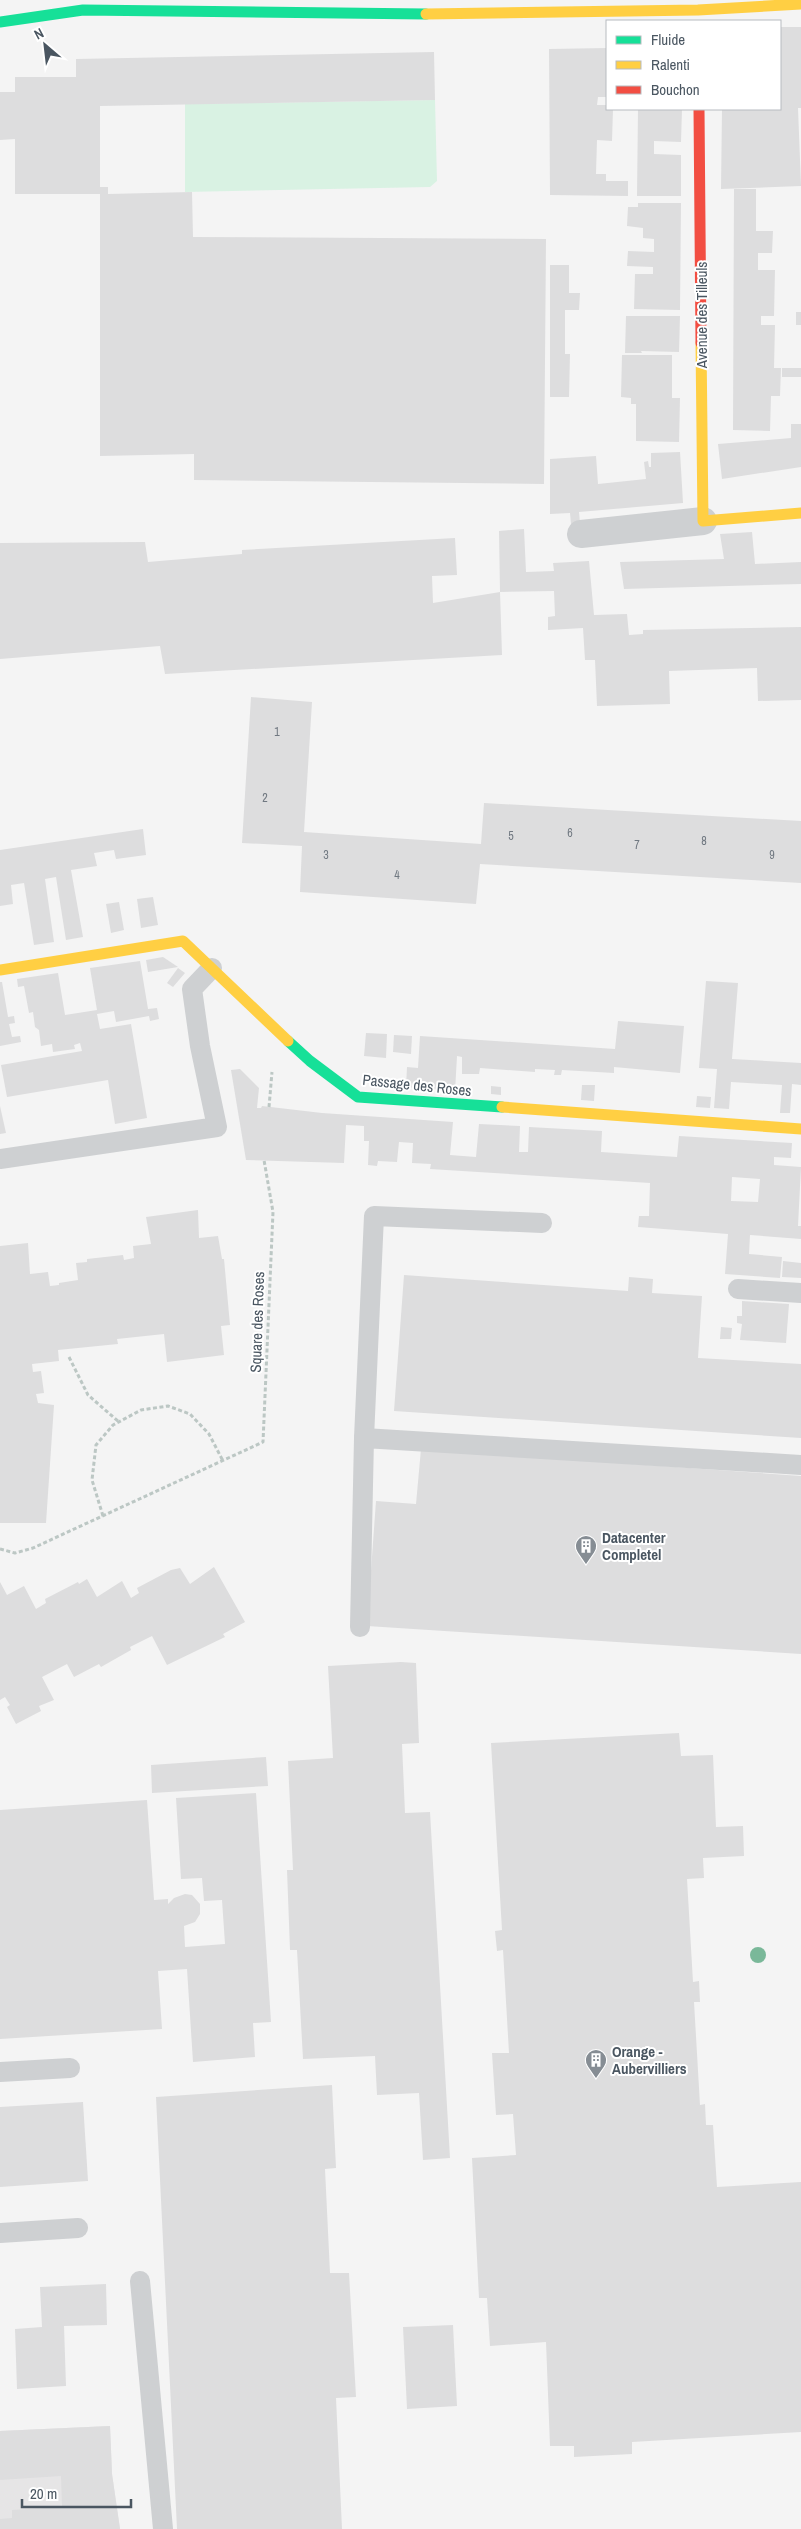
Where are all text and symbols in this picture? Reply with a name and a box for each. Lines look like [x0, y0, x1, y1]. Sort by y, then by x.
north arrow [20, 20, 70, 70]
legend [606, 20, 781, 110]
text: N [31, 24, 47, 43]
text: Fluide [651, 29, 685, 50]
text: Ralenti [651, 54, 690, 75]
text: Bouchon [651, 79, 700, 100]
street label: Avenue des Tilleuls [691, 262, 712, 369]
house number: 1 [274, 724, 280, 740]
house number: 2 [262, 790, 268, 806]
house number: 6 [567, 825, 573, 841]
house number: 5 [508, 828, 514, 844]
house number: 8 [701, 833, 707, 849]
house number: 7 [634, 837, 640, 853]
house number: 3 [323, 847, 329, 863]
house number: 9 [769, 847, 775, 863]
house number: 4 [394, 867, 400, 883]
street label: Passage des Roses [361, 1069, 473, 1101]
street label: Square des Roses [245, 1271, 269, 1373]
place label: Datacenter Completel [602, 1527, 666, 1565]
building icon: Datacenter Completel [574, 1534, 598, 1565]
place label: Orange - Aubervilliers [612, 2041, 687, 2079]
building icon: Orange - Aubervilliers [584, 2048, 608, 2079]
scale bar [22, 2476, 131, 2508]
text: 20 m [30, 2483, 57, 2504]

